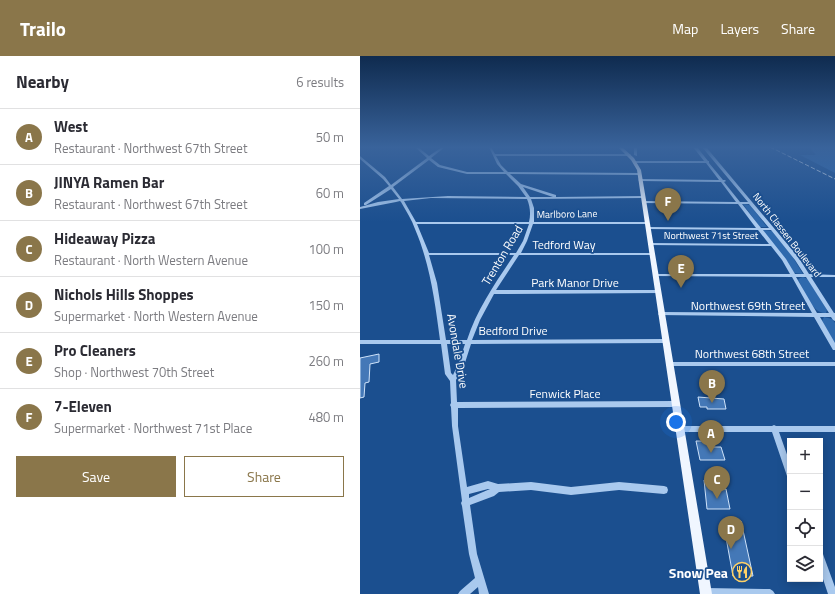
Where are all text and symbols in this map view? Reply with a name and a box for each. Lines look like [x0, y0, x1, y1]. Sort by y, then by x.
text: Trailo [20, 14, 66, 43]
text: Map [672, 18, 698, 39]
text: Layers [720, 18, 759, 39]
text: Share [781, 18, 815, 39]
text: Nearby [16, 69, 69, 95]
text: 6 results [296, 72, 344, 92]
text: West [54, 115, 88, 138]
text: A [25, 127, 33, 147]
text: 50 m [316, 127, 344, 147]
text: Restaurant · Northwest 67th Street [54, 138, 247, 158]
text: JINYA Ramen Bar [54, 171, 164, 194]
text: B [25, 183, 33, 203]
text: 60 m [316, 183, 344, 203]
pin: F [655, 188, 681, 221]
street label: North Classen Boulevard [749, 190, 825, 280]
text: Restaurant · Northwest 67th Street [54, 194, 247, 214]
street label: Marlboro Lane [536, 206, 598, 222]
street label: Trenton Road [476, 221, 528, 289]
text: Hideaway Pizza [54, 227, 155, 250]
street label: Northwest 71st Street [664, 228, 759, 243]
street label: Tedford Way [532, 235, 596, 254]
text: C [25, 239, 33, 259]
text: 100 m [308, 239, 344, 259]
text: Restaurant · North Western Avenue [54, 250, 248, 270]
pin: E [668, 255, 694, 288]
street label: Park Manor Drive [531, 273, 619, 292]
text: Nichols Hills Shoppes [54, 283, 194, 306]
text: D [25, 295, 33, 315]
text: 150 m [308, 295, 344, 315]
street label: Northwest 69th Street [691, 296, 806, 315]
text: Supermarket · North Western Avenue [54, 306, 258, 326]
street label: Avondale Drive [442, 312, 474, 390]
street label: Bedford Drive [478, 321, 548, 340]
text: Pro Cleaners [54, 339, 136, 362]
street label: Northwest 68th Street [695, 344, 810, 363]
text: E [25, 351, 33, 371]
text: 260 m [308, 351, 344, 371]
text: Shop · Northwest 70th Street [54, 362, 214, 382]
pin: B [699, 370, 725, 403]
street label: Fenwick Place [529, 384, 601, 403]
text: 7-Eleven [54, 395, 112, 418]
text: F [26, 407, 32, 427]
text: 480 m [308, 407, 344, 427]
your location [666, 412, 686, 432]
text: Supermarket · Northwest 71st Place [54, 418, 252, 438]
pin: A [698, 420, 724, 453]
map controls [787, 438, 823, 582]
button: + [787, 438, 823, 474]
button: Save [16, 456, 176, 497]
button: Share [184, 456, 344, 497]
pin: C [704, 466, 730, 499]
button: − [787, 474, 823, 510]
button: locate [787, 510, 823, 546]
pin: D [718, 516, 744, 549]
button: layers [787, 546, 823, 582]
restaurant icon: Snow Pea [731, 561, 753, 583]
place label: Snow Pea [669, 562, 728, 583]

